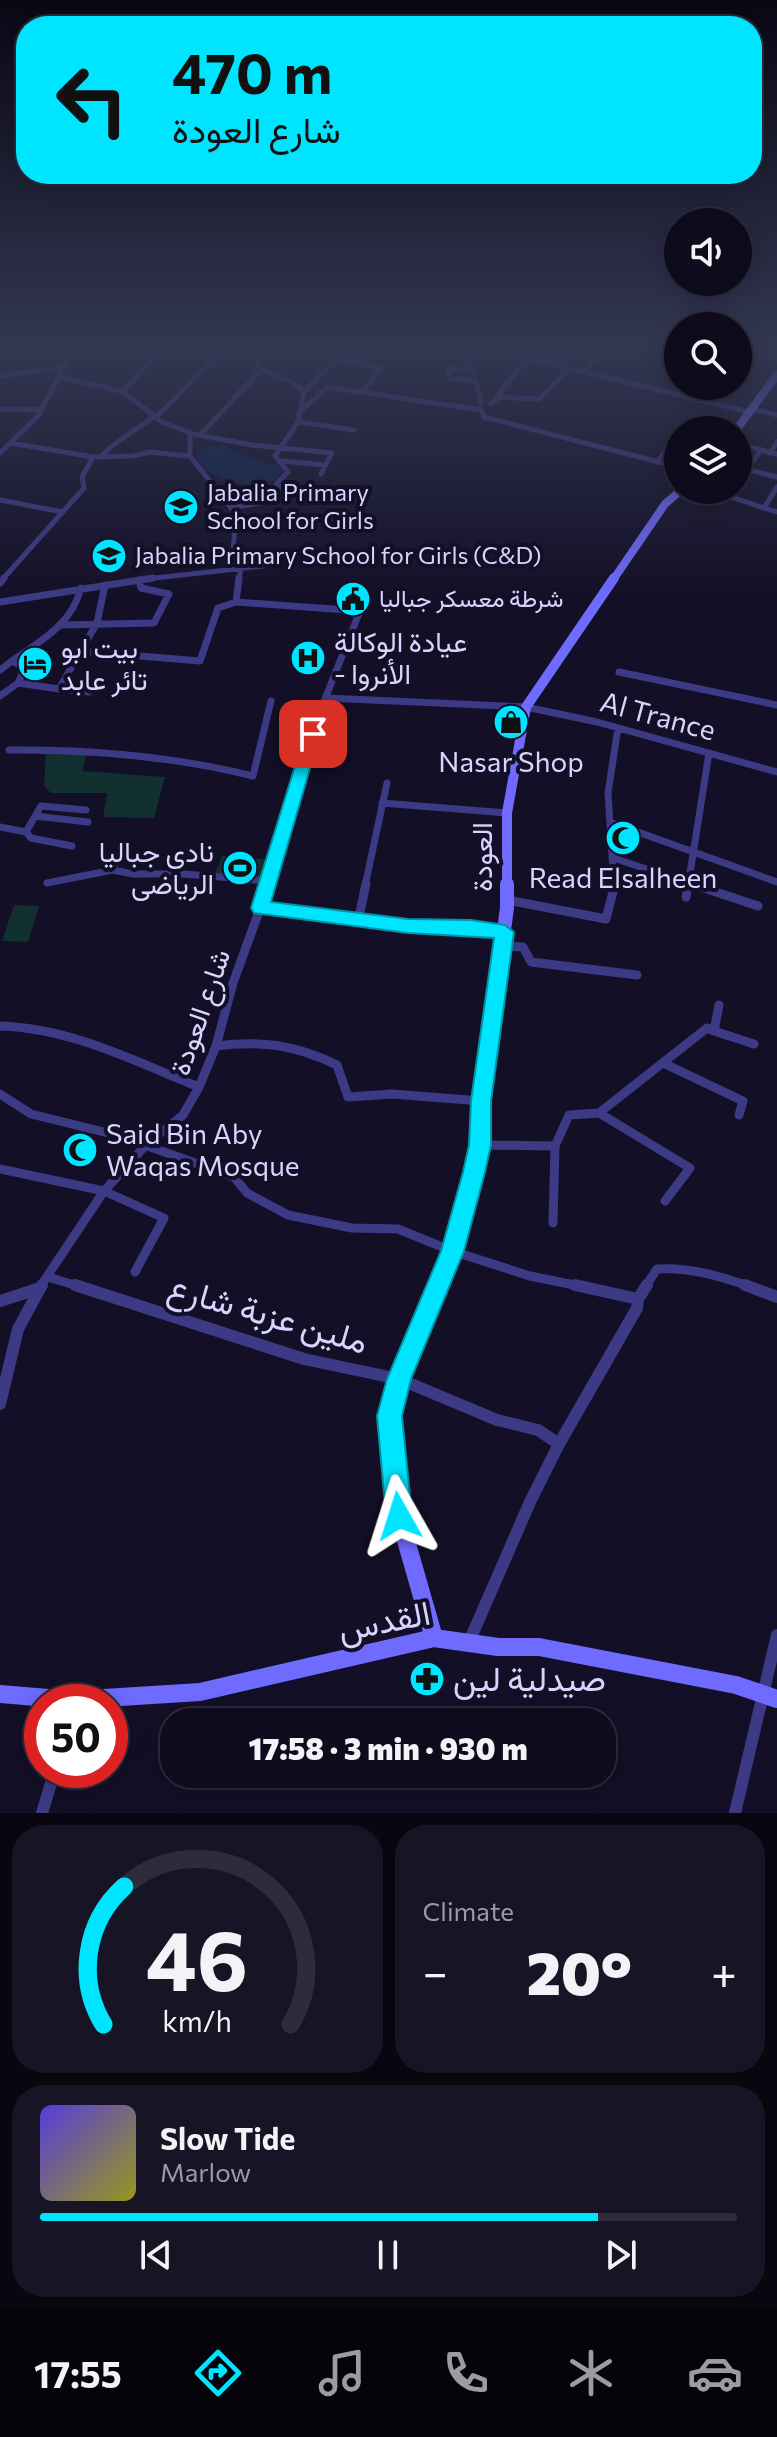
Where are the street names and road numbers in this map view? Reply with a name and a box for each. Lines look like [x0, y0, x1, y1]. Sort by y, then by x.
street label: Al Trance [597, 683, 719, 747]
street label: العودة [464, 822, 500, 892]
street label: شارع العودة [162, 944, 239, 1080]
street label: ملين عزبة شارع [163, 1263, 373, 1365]
street label: القدس [334, 1590, 434, 1650]

